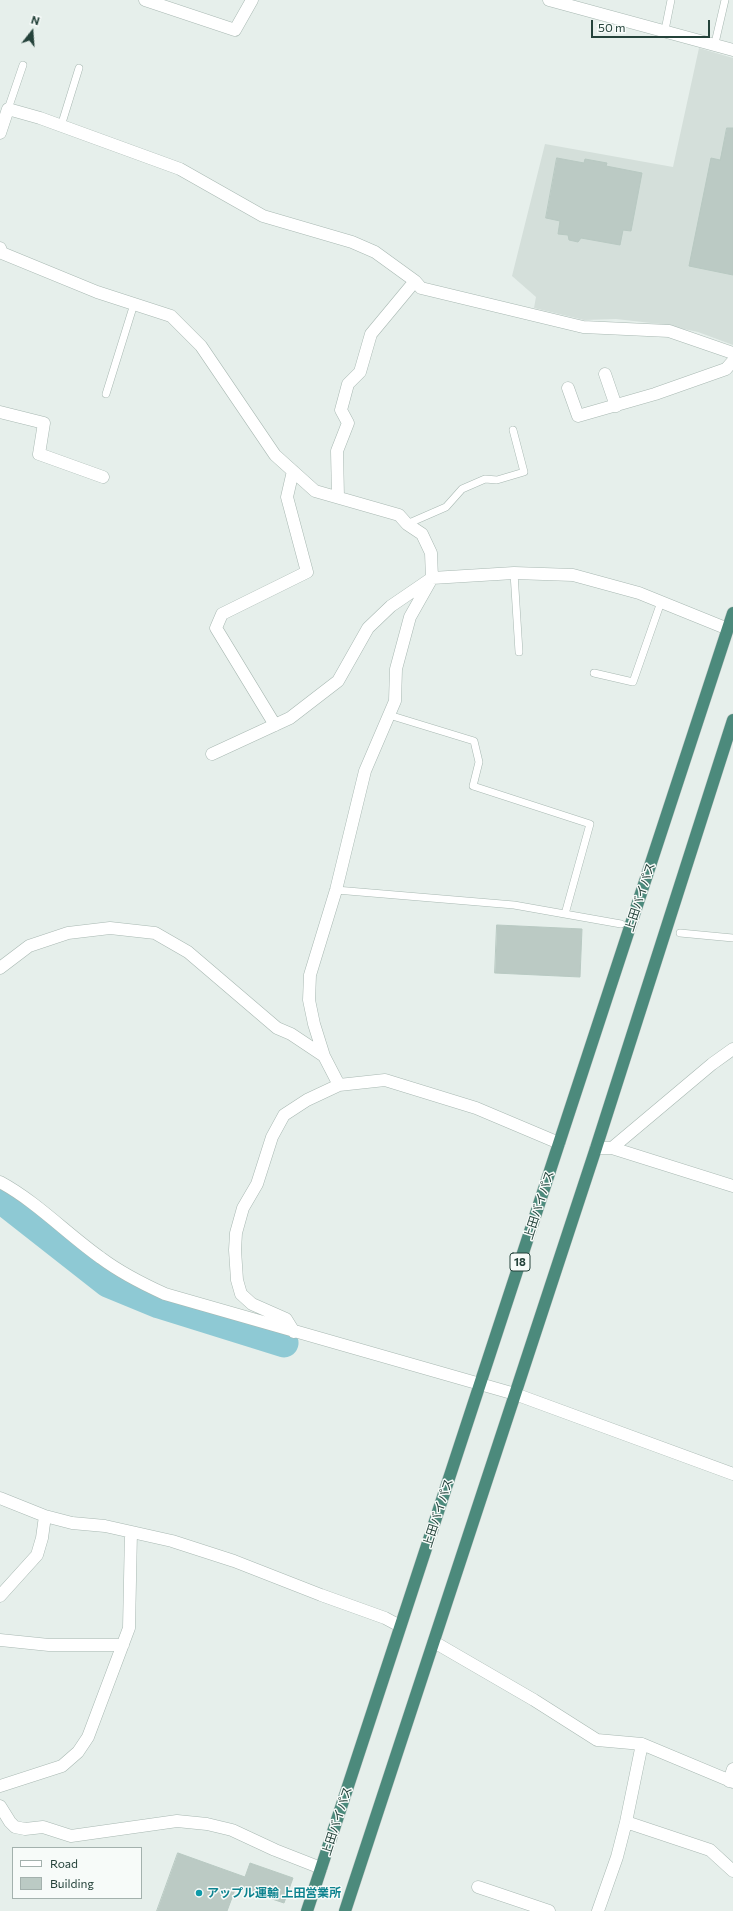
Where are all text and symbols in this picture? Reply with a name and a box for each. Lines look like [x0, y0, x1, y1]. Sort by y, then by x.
north arrow [12, 12, 52, 52]
scale bar [593, 12, 712, 38]
text: N [30, 13, 41, 27]
text: 50 m [598, 20, 626, 34]
street label: 上田バイパス [622, 861, 658, 933]
street label: 上田バイパス [521, 1169, 557, 1241]
road number: 18 [510, 1253, 530, 1271]
street label: 上田バイパス [420, 1477, 456, 1549]
street label: 上田バイパス [319, 1785, 355, 1857]
legend [12, 1847, 142, 1899]
text: Road [50, 1856, 78, 1870]
text: Building [50, 1876, 94, 1890]
place label: アップル運輸 上田営業所 [207, 1886, 341, 1900]
marker: アップル運輸 上田営業所 [194, 1888, 204, 1898]

